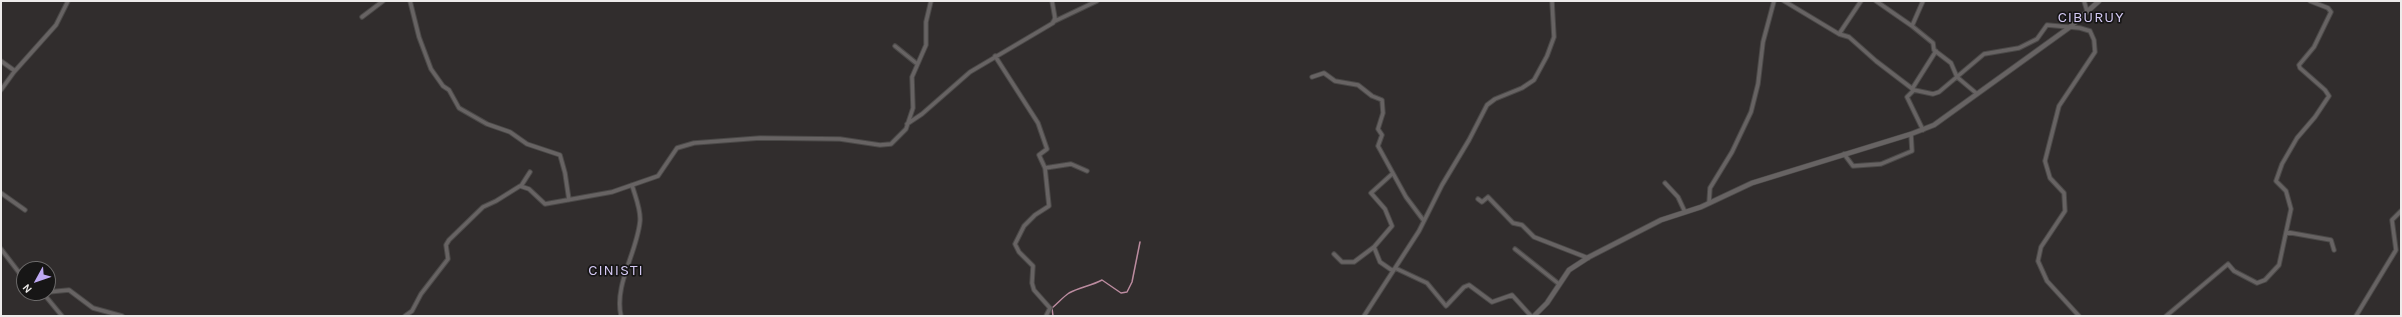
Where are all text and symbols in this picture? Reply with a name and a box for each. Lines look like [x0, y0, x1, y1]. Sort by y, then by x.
district label: CIBURUY [2058, 9, 2124, 27]
north arrow [16, 261, 56, 301]
district label: CINISTI [588, 262, 644, 280]
text: N [20, 281, 35, 296]

